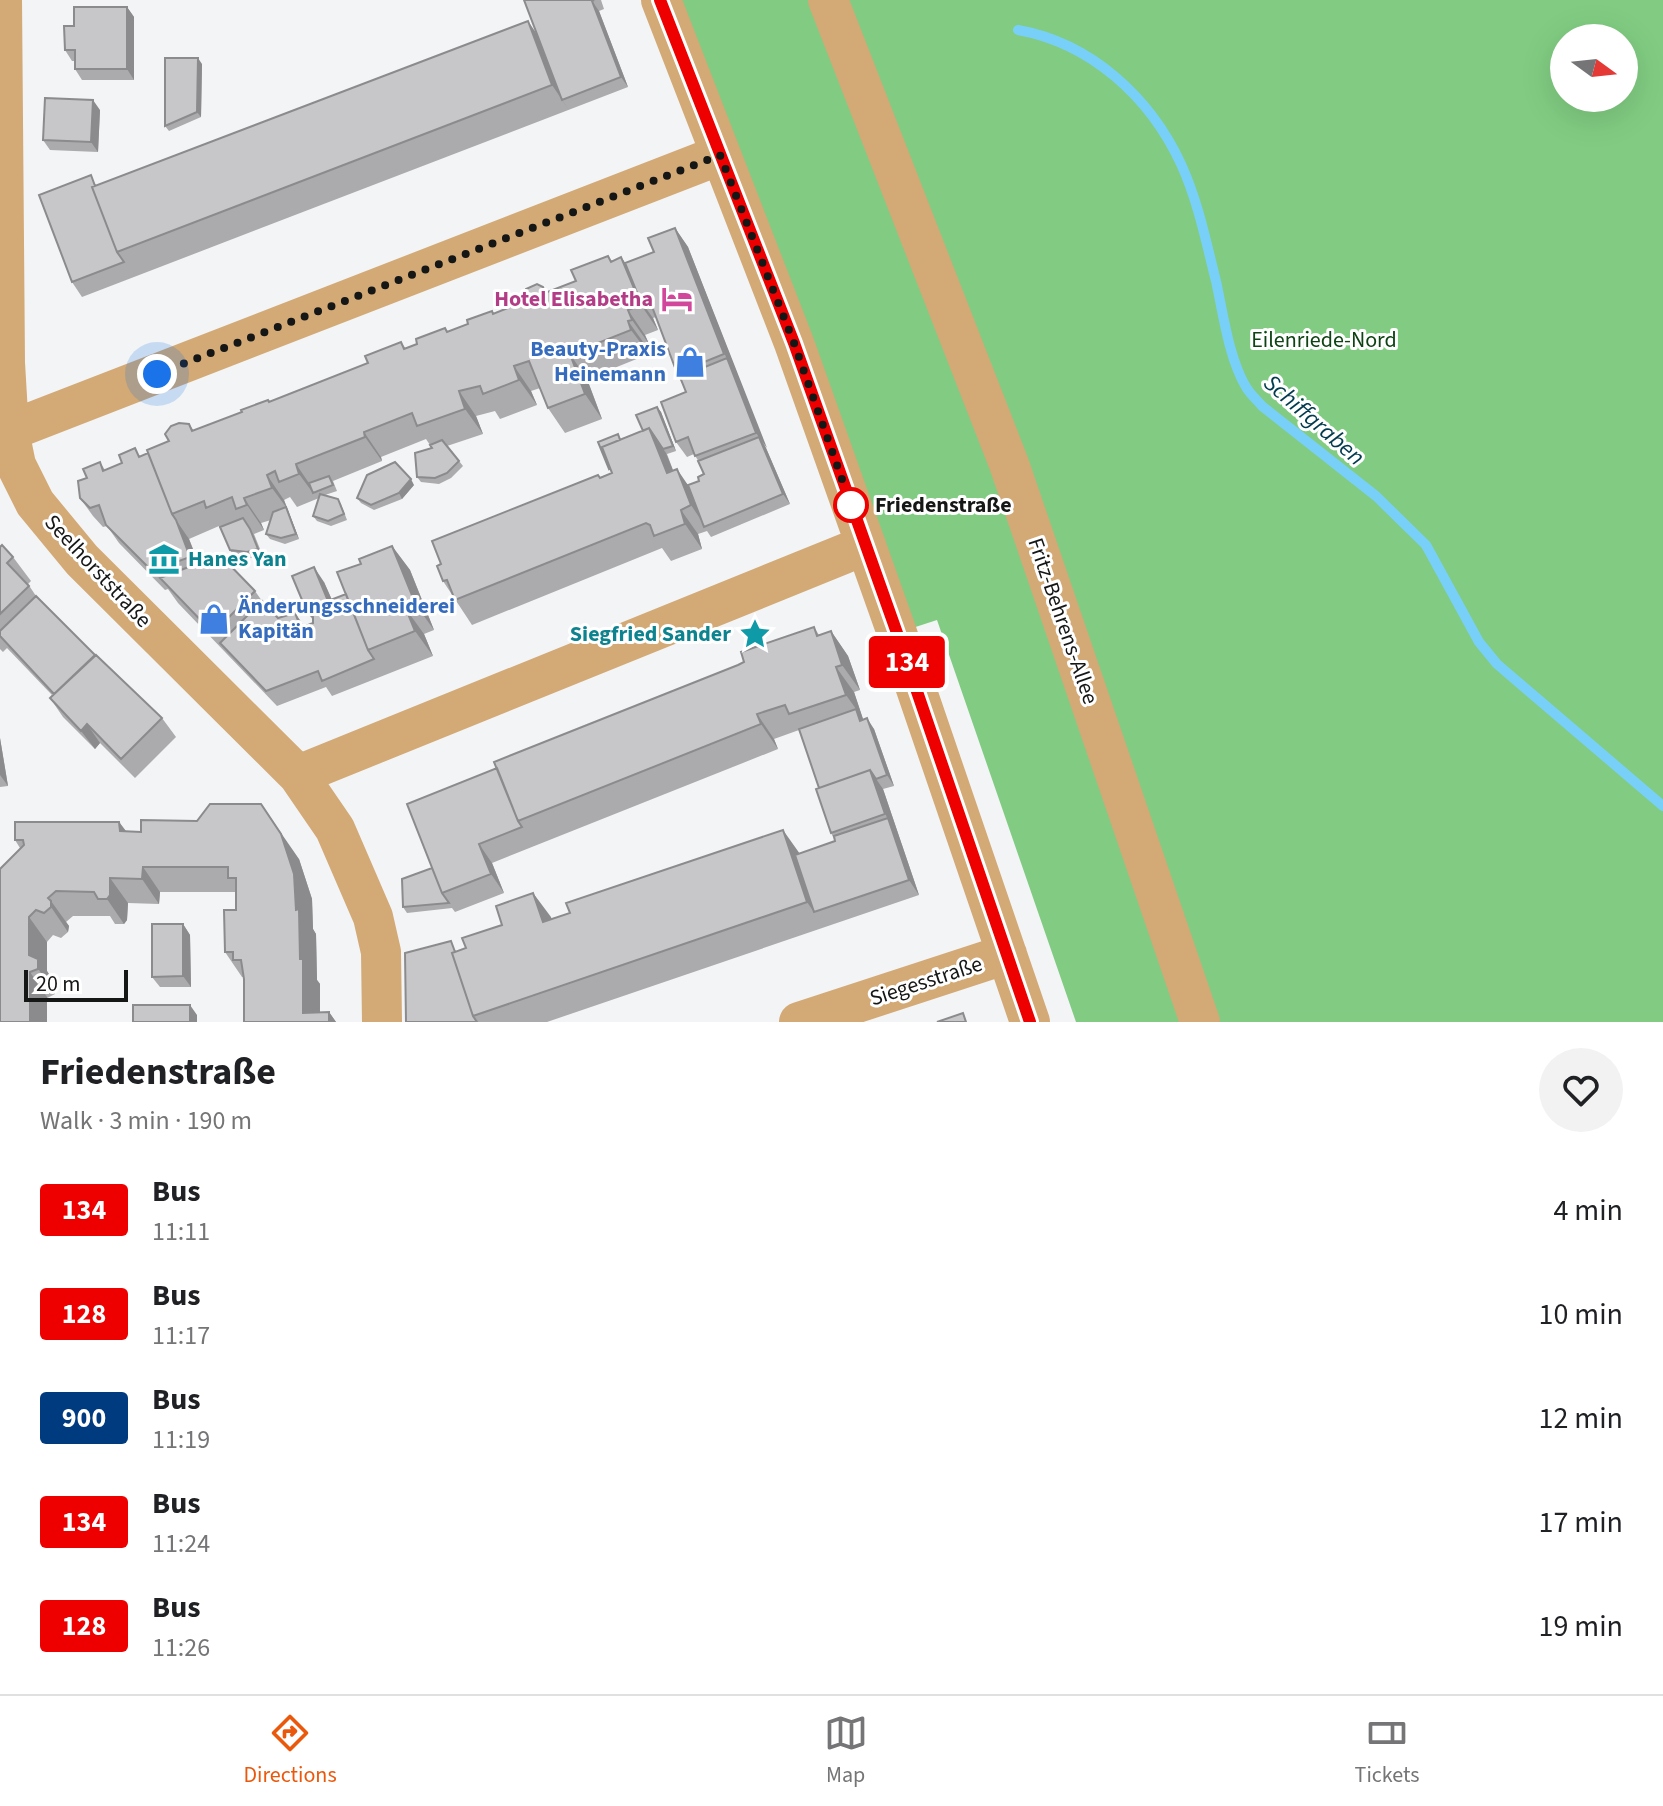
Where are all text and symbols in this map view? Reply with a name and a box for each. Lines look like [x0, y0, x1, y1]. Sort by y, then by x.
north arrow [1550, 24, 1638, 112]
map controls [1550, 24, 1638, 112]
hotel icon: Hotel Elisabetha [660, 282, 694, 316]
place label: Hotel Elisabetha [494, 283, 653, 315]
park label: Eilenriede-Nord [1251, 324, 1397, 356]
place label: Beauty-Praxis Heinemann [530, 333, 666, 390]
shop icon: Beauty-Praxis Heinemann [673, 345, 707, 379]
your location [137, 354, 177, 394]
water label: Schiffgraben [1256, 366, 1372, 474]
marker: Friedenstraße [834, 488, 868, 522]
place label: Friedenstraße [875, 489, 1012, 521]
street label: Seelhorststraße [37, 507, 159, 635]
street label: Fritz-Behrens-Allee [1020, 533, 1107, 709]
museum icon: Hanes Yan [147, 542, 181, 576]
place label: Hanes Yan [188, 543, 287, 575]
place label: Änderungsschneiderei Kapitän [237, 590, 455, 647]
shop icon: Änderungsschneiderei Kapitän [197, 602, 231, 636]
place icon: Siegfried Sander [738, 617, 772, 651]
place label: Siegfried Sander [570, 618, 731, 650]
line badge: 134 [861, 636, 953, 688]
text: 134 [885, 642, 929, 682]
street label: Siegesstraße [866, 948, 987, 1014]
scale bar [24, 966, 128, 1002]
text: 20 m [36, 968, 81, 1000]
text: Friedenstraße [40, 1045, 276, 1099]
button: heart [1539, 1048, 1623, 1132]
text: Walk · 3 min · 190 m [40, 1102, 252, 1139]
text: Bus [152, 1170, 200, 1213]
text: 4 min [1553, 1189, 1623, 1232]
text: 134 [62, 1190, 106, 1230]
text: 11:11 [152, 1213, 210, 1250]
text: Bus [152, 1274, 200, 1317]
text: 10 min [1539, 1293, 1623, 1336]
text: 128 [62, 1294, 106, 1334]
text: 11:17 [152, 1317, 210, 1354]
text: Bus [152, 1378, 200, 1421]
text: 12 min [1539, 1397, 1623, 1440]
text: 900 [62, 1398, 106, 1438]
text: 11:19 [152, 1421, 210, 1458]
text: Bus [152, 1482, 200, 1525]
text: 17 min [1539, 1501, 1623, 1544]
text: 134 [62, 1502, 106, 1542]
text: 11:24 [152, 1525, 210, 1562]
text: Bus [152, 1586, 200, 1629]
text: 19 min [1539, 1605, 1623, 1648]
text: 128 [62, 1606, 106, 1646]
text: 11:26 [152, 1629, 210, 1666]
tab: Directions [244, 1711, 337, 1791]
tab: Map [824, 1711, 868, 1791]
tab: Tickets [1355, 1711, 1419, 1791]

